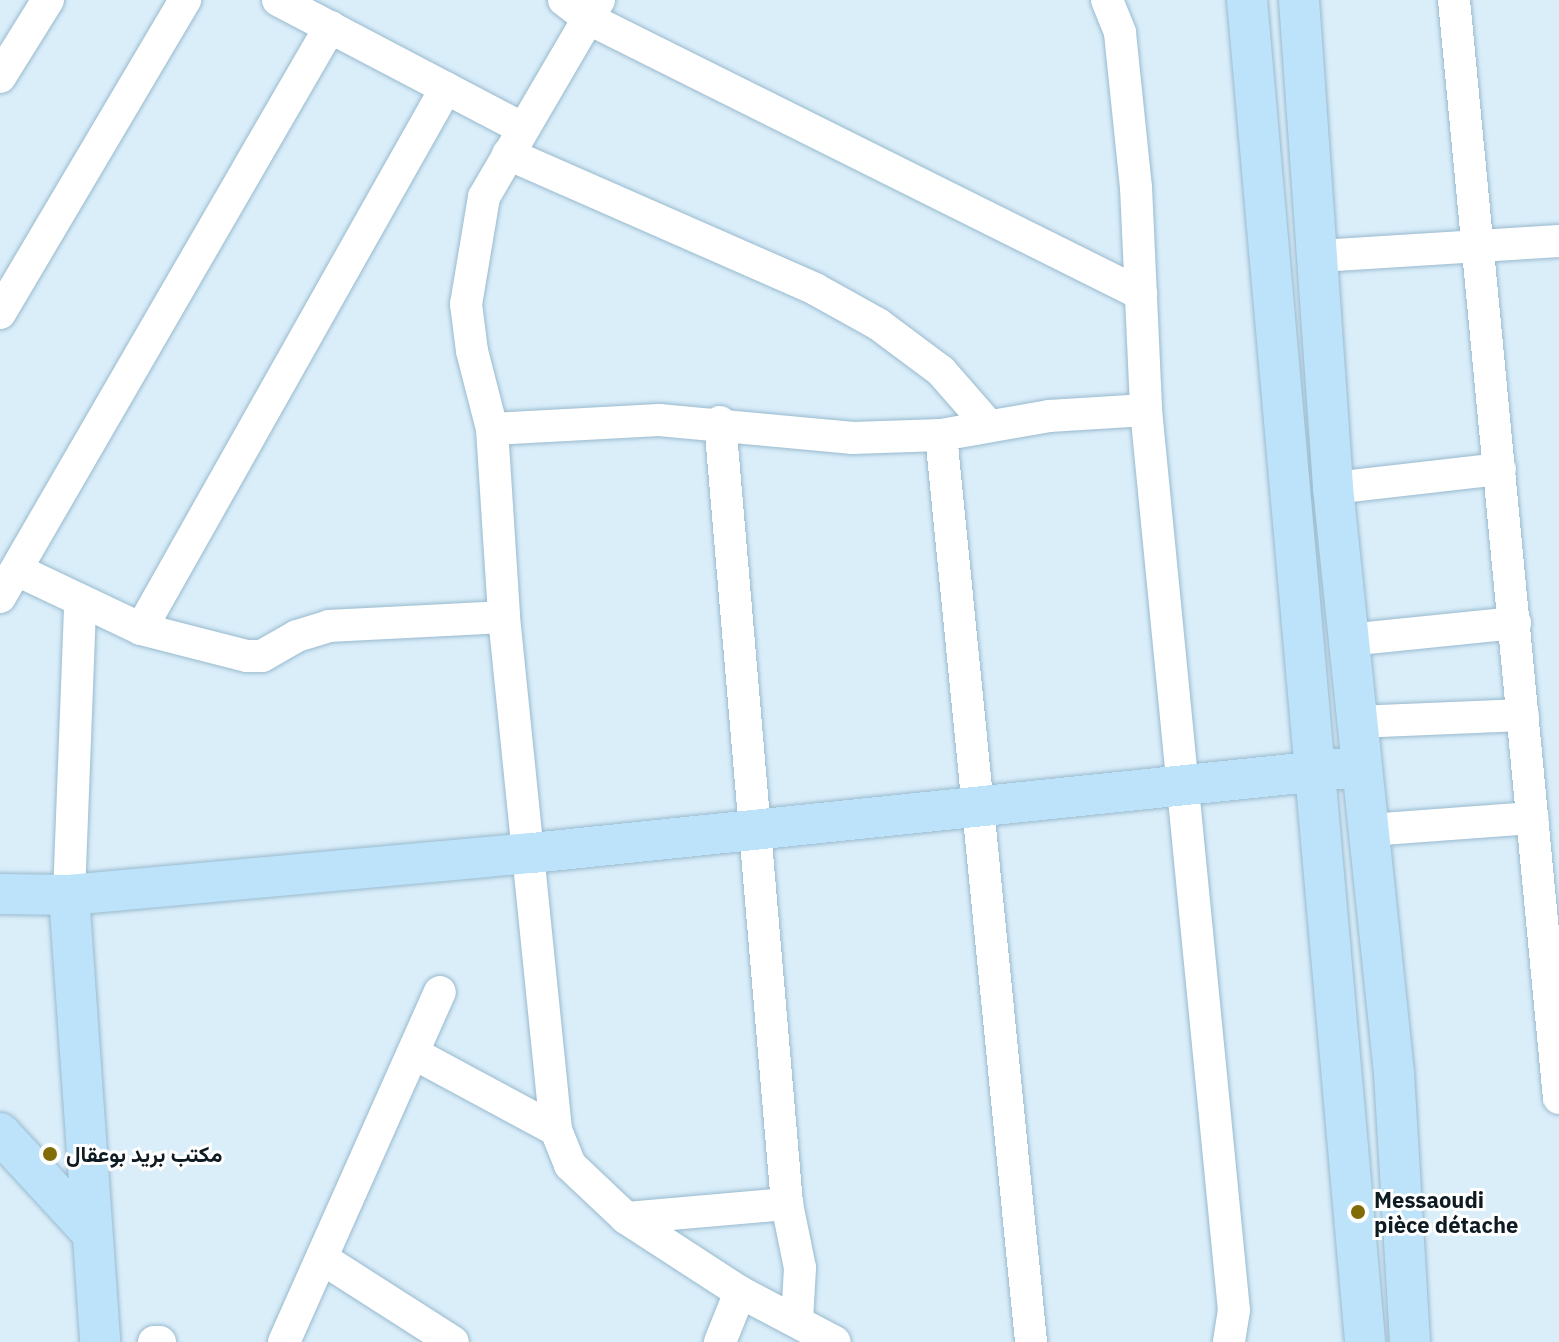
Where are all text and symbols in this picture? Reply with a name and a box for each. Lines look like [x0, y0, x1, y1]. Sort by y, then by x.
place label: مكتب بريد بوعقال [66, 1141, 222, 1167]
marker: مكتب بريد بوعقال [41, 1145, 59, 1163]
place label: Messaoudi pièce détache [1374, 1186, 1518, 1238]
marker: Messaoudi pièce détache [1349, 1203, 1367, 1221]

